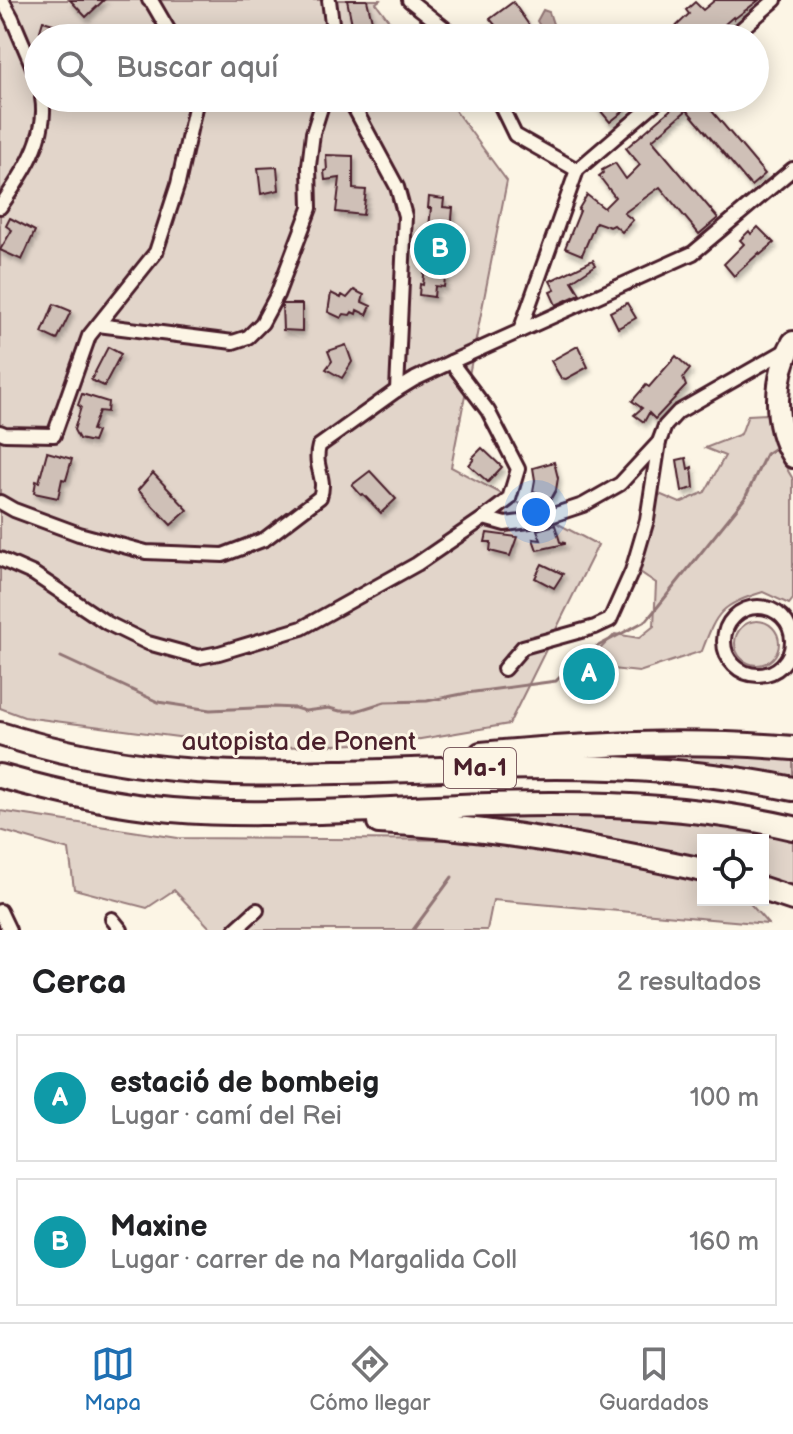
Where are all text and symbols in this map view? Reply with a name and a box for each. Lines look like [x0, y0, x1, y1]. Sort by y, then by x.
search box [24, 24, 769, 112]
icon: search [52, 46, 96, 90]
text: Buscar aquí [116, 50, 278, 86]
pin: B [414, 219, 466, 279]
your location [516, 492, 556, 532]
pin: A [563, 644, 615, 704]
street label: autopista de Ponent [182, 727, 416, 758]
road number: Ma-1 [444, 748, 516, 788]
map controls [697, 834, 769, 906]
button: locate [697, 834, 769, 906]
text: Cerca [32, 962, 127, 1003]
text: 2 resultados [617, 967, 761, 998]
text: estació de bombeig [110, 1065, 379, 1101]
text: A [52, 1083, 68, 1114]
text: 100 m [690, 1083, 759, 1114]
text: Lugar · camí del Rei [110, 1101, 342, 1132]
text: Maxine [110, 1209, 208, 1245]
text: B [51, 1227, 69, 1258]
text: 160 m [689, 1227, 759, 1258]
text: Lugar · carrer de na Margalida Coll [110, 1245, 517, 1276]
tab: Mapa [84, 1342, 141, 1417]
tab: Cómo llegar [310, 1342, 430, 1417]
tab: Guardados [599, 1342, 709, 1417]

